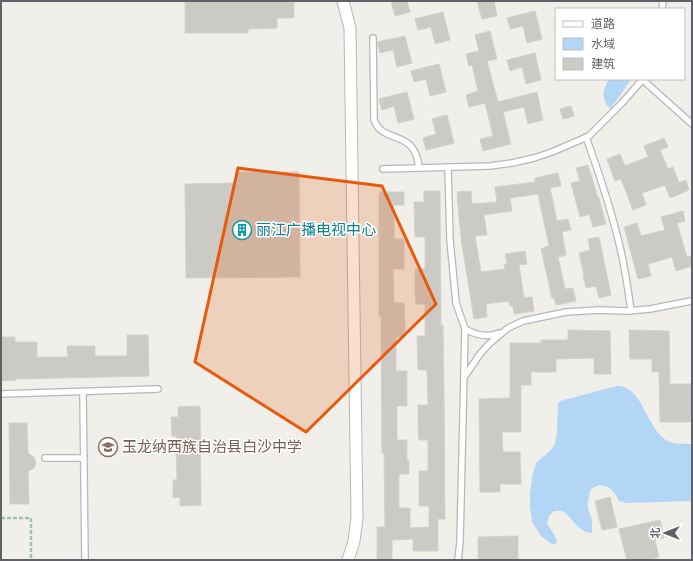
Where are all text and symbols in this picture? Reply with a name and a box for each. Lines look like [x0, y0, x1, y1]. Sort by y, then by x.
legend [555, 8, 685, 80]
text: 道路 [591, 17, 615, 31]
text: 水域 [591, 37, 615, 51]
text: 建筑 [591, 57, 615, 71]
building icon: 丽江广播电视中心 [231, 219, 253, 241]
place label: 丽江广播电视中心 [256, 221, 376, 239]
school or university icon: 玉龙纳西族自治县白沙中学 [97, 436, 119, 458]
place label: 玉龙纳西族自治县白沙中学 [122, 438, 302, 456]
north arrow [645, 513, 685, 553]
text: 北 [649, 528, 662, 539]

